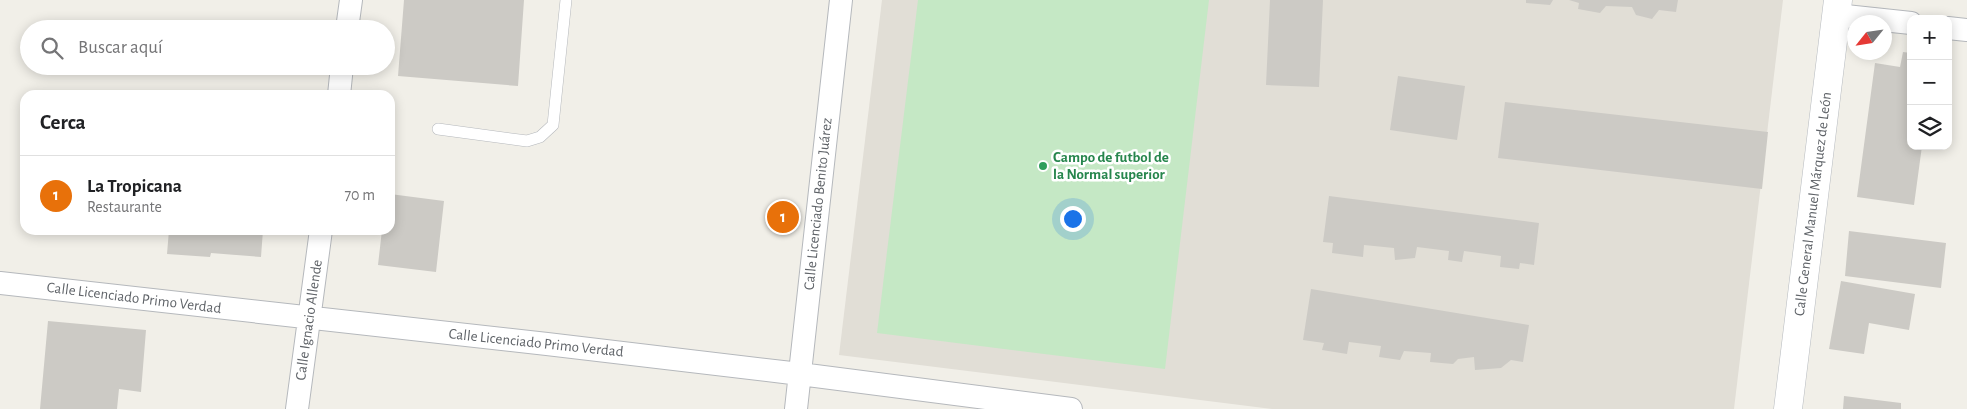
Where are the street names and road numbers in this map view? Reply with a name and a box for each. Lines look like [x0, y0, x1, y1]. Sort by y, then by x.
street label: Calle General Manuel Márquez de León [1792, 91, 1834, 317]
street label: Calle Licenciado Benito Juárez [801, 117, 835, 291]
street label: Calle Ignacio Allende [293, 259, 325, 381]
street label: Calle Licenciado Primo Verdad [46, 280, 222, 316]
street label: Calle Licenciado Primo Verdad [448, 326, 624, 360]

